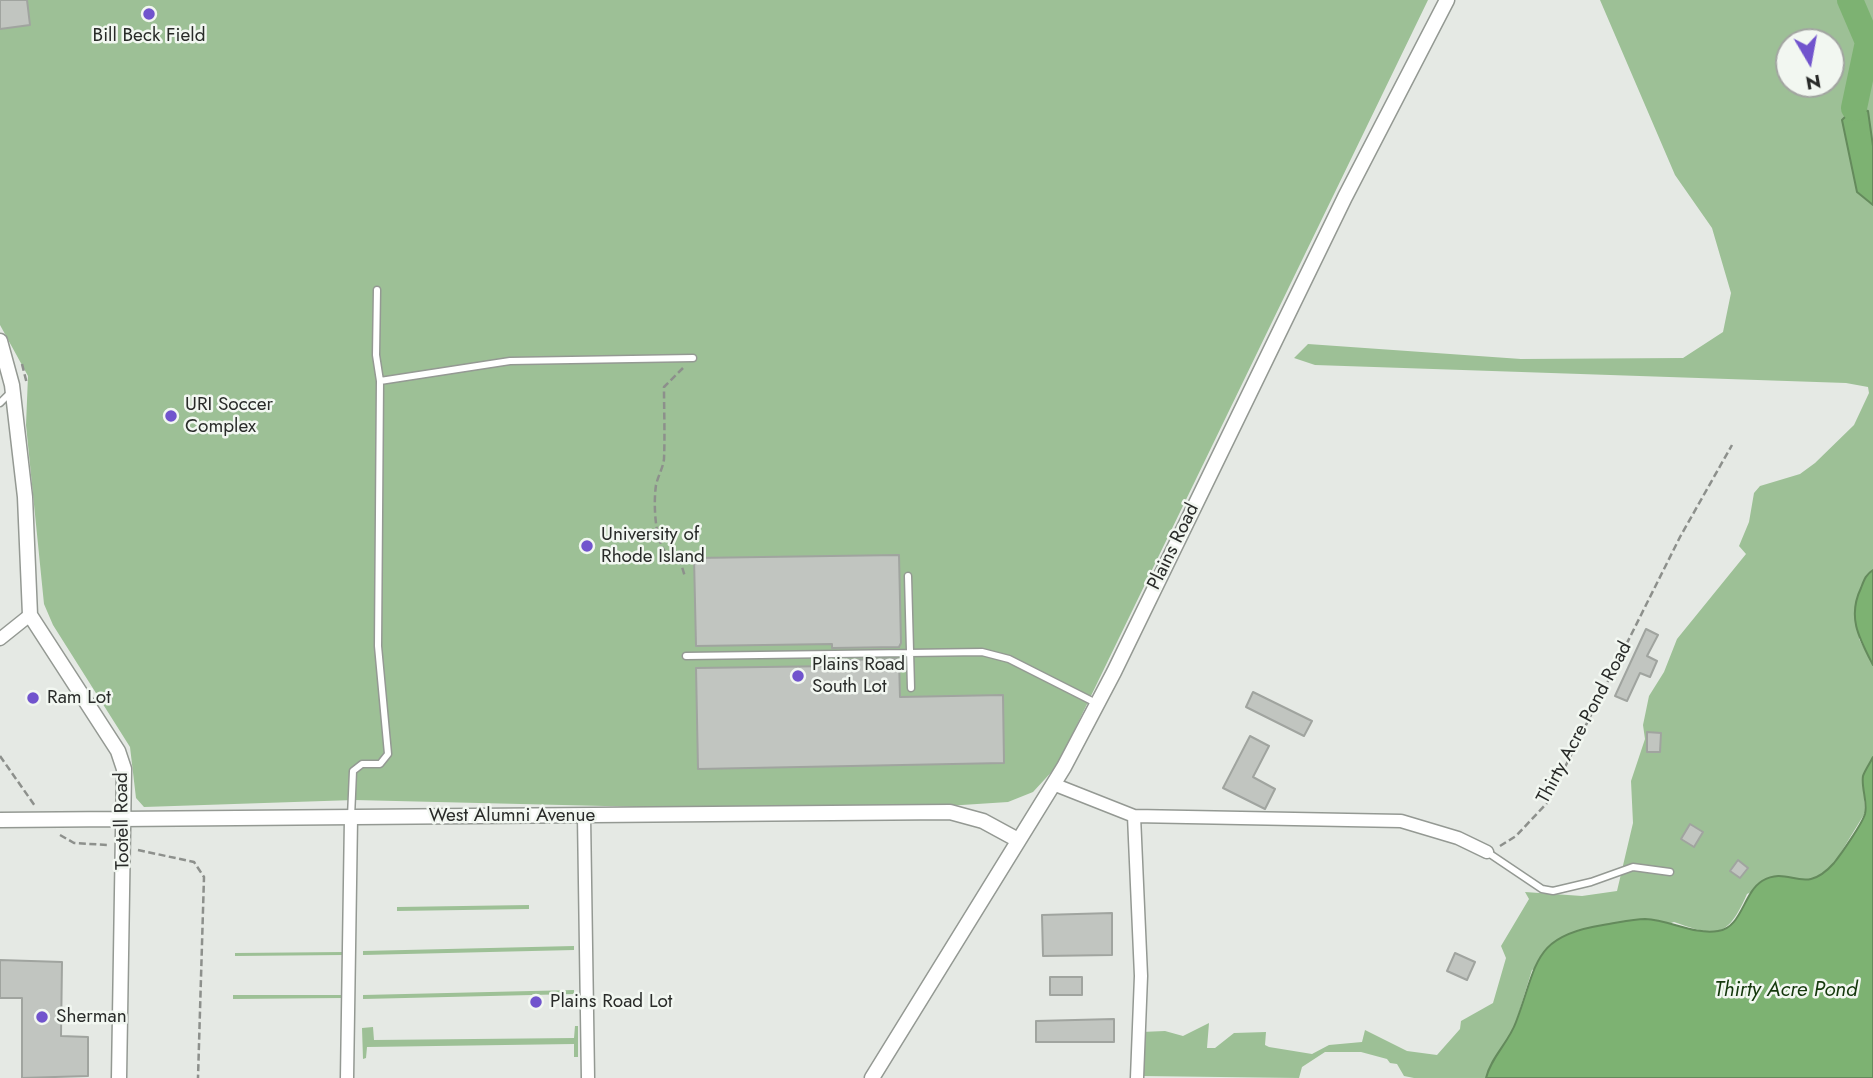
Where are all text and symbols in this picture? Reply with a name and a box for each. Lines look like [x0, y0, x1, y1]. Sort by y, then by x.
marker: Bill Beck Field [141, 6, 157, 22]
place label: Bill Beck Field [93, 25, 205, 47]
north arrow [1775, 28, 1845, 98]
text: N [1804, 68, 1823, 97]
place label: URI Soccer Complex [185, 394, 273, 438]
marker: URI Soccer Complex [163, 408, 179, 424]
street label: Plains Road [1143, 500, 1205, 594]
place label: University of Rhode Island [601, 524, 705, 568]
marker: University of Rhode Island [579, 538, 595, 554]
street label: Thirty Acre Pond Road [1533, 638, 1637, 808]
place label: Plains Road South Lot [812, 654, 905, 698]
marker: Plains Road South Lot [790, 668, 806, 684]
place label: Ram Lot [47, 687, 111, 709]
marker: Ram Lot [25, 690, 41, 706]
street label: Tootell Road [111, 772, 135, 870]
street label: West Alumni Avenue [429, 805, 595, 827]
water label: Thirty Acre Pond [1714, 978, 1858, 1004]
place label: Plains Road Lot [550, 991, 672, 1013]
marker: Plains Road Lot [528, 994, 544, 1010]
place label: Sherman [56, 1006, 127, 1028]
marker: Sherman [34, 1009, 50, 1025]

